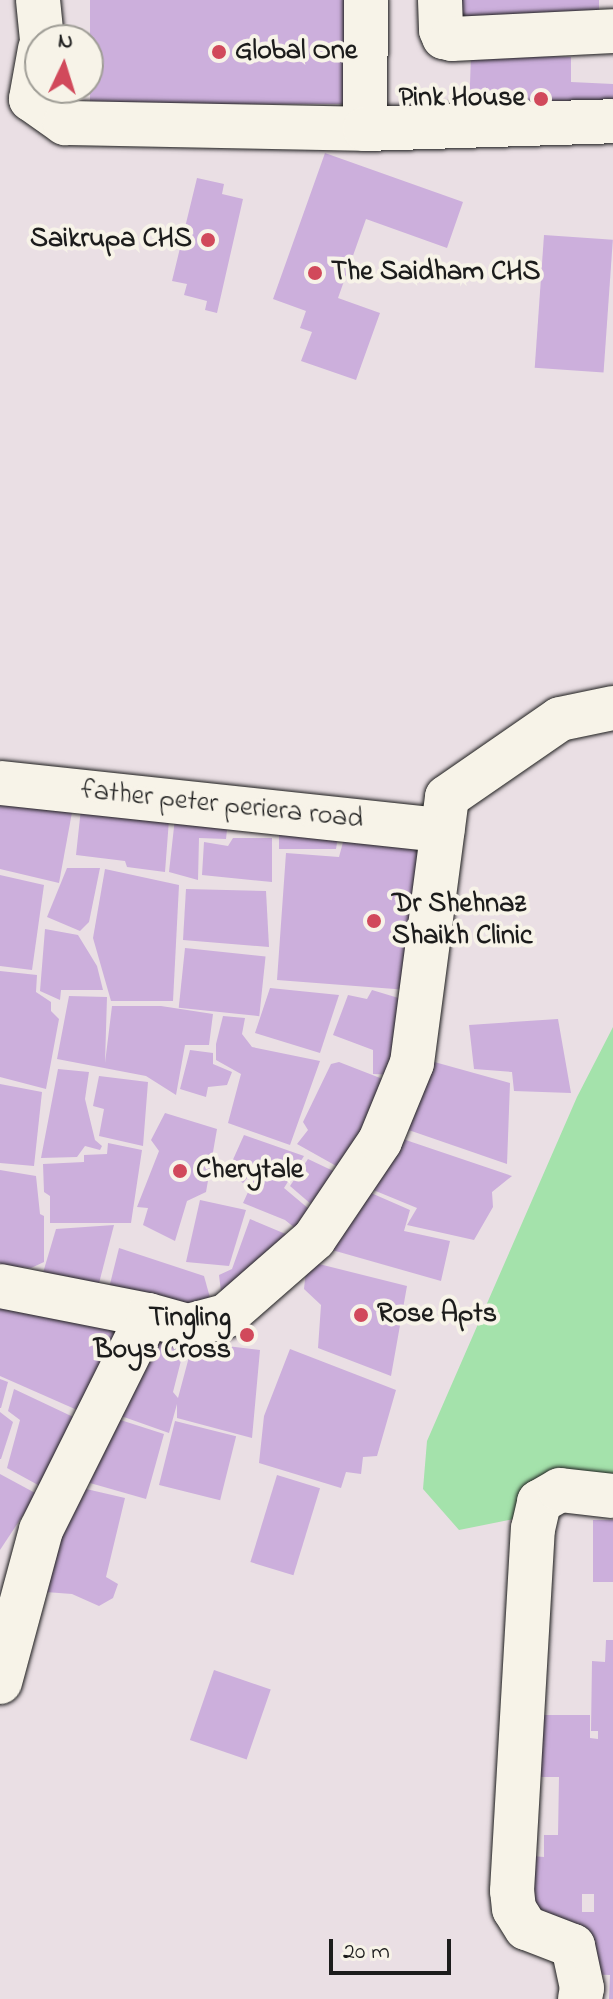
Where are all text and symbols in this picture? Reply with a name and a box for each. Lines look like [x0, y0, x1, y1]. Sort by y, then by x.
north arrow [24, 24, 104, 104]
text: N [57, 26, 74, 59]
place label: Global One [235, 35, 357, 69]
marker: Global One [210, 43, 228, 61]
place label: Pink House [399, 82, 525, 116]
marker: Pink House [532, 90, 550, 108]
place label: Saikrupa CHS [30, 223, 192, 257]
marker: Saikrupa CHS [199, 231, 217, 249]
place label: The Saidham CHS [331, 256, 541, 290]
marker: The Saidham CHS [306, 264, 324, 282]
street label: father peter periera road [79, 774, 365, 838]
place label: Dr Shehnaz Shaikh Clinic [392, 888, 532, 954]
marker: Dr Shehnaz Shaikh Clinic [363, 910, 385, 932]
place label: Cherytale [196, 1154, 303, 1188]
marker: Cherytale [171, 1162, 189, 1180]
place label: Rose Apts [377, 1298, 497, 1332]
place label: Tingling Boys Cross [94, 1302, 231, 1368]
marker: Rose Apts [352, 1306, 370, 1324]
marker: Tingling Boys Cross [238, 1326, 256, 1344]
scale bar [333, 1923, 455, 1973]
text: 20 m [343, 1935, 390, 1970]

